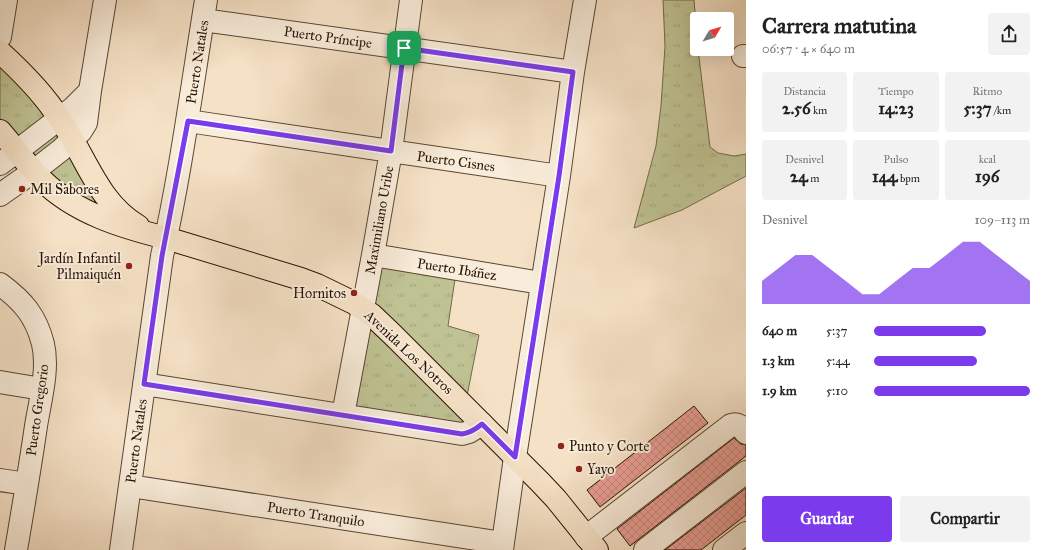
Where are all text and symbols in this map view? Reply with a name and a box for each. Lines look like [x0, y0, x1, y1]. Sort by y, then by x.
north arrow [690, 12, 734, 56]
map controls [690, 12, 734, 56]
text: Carrera matutina [762, 12, 916, 39]
button: share [988, 13, 1030, 55]
street label: Puerto Natales [182, 19, 213, 105]
street label: Puerto Príncipe [283, 23, 373, 52]
pin [387, 31, 421, 65]
icon: arrive [393, 37, 415, 59]
text: 06:57 · 4 × 640 m [762, 41, 855, 57]
text: Distancia [783, 85, 826, 98]
text: Tiempo [878, 85, 914, 98]
text: Ritmo [973, 85, 1002, 98]
text: 2.56 [782, 98, 811, 119]
text: 14:23 [878, 98, 914, 119]
text: 5:37 [963, 98, 992, 119]
text: km [811, 104, 827, 117]
text: /km [992, 104, 1011, 117]
street label: Puerto Cisnes [416, 148, 496, 175]
text: Desnivel [785, 153, 824, 166]
text: Pulso [884, 153, 908, 166]
text: kcal [979, 153, 996, 166]
street label: Maximiliano Uribe [362, 164, 397, 276]
text: 24 [790, 166, 808, 187]
text: 144 [872, 166, 898, 187]
text: 196 [975, 166, 1000, 187]
text: m [808, 172, 819, 185]
text: bpm [898, 172, 920, 185]
place label: Mil Sabores [30, 181, 99, 198]
marker: Mil Sabores [17, 184, 27, 194]
text: Desnivel [762, 212, 808, 228]
text: 109–113 m [974, 212, 1030, 228]
place label: Jardín Infantil Pilmaiquén [37, 250, 121, 284]
street label: Puerto Ibáñez [416, 255, 498, 284]
marker: Jardín Infantil Pilmaiquén [124, 261, 134, 271]
place label: Hornitos [293, 285, 346, 302]
marker: Hornitos [349, 288, 359, 298]
street label: Avenida Los Notros [360, 306, 457, 398]
text: 640 m [762, 323, 797, 339]
text: 5:37 [826, 323, 847, 339]
text: 1.3 km [762, 353, 795, 369]
text: 5:44 [826, 353, 850, 369]
street label: Puerto Gregorio [23, 363, 52, 457]
text: 1.9 km [762, 383, 797, 399]
text: 5:10 [826, 383, 848, 399]
street label: Puerto Natales [122, 398, 151, 484]
place label: Punto y Corte [569, 438, 650, 455]
marker: Punto y Corte [556, 441, 566, 451]
place label: Yayo [587, 461, 614, 478]
marker: Yayo [574, 464, 584, 474]
button: Guardar [762, 496, 892, 542]
button: Compartir [900, 496, 1030, 542]
street label: Puerto Tranquilo [266, 498, 366, 532]

